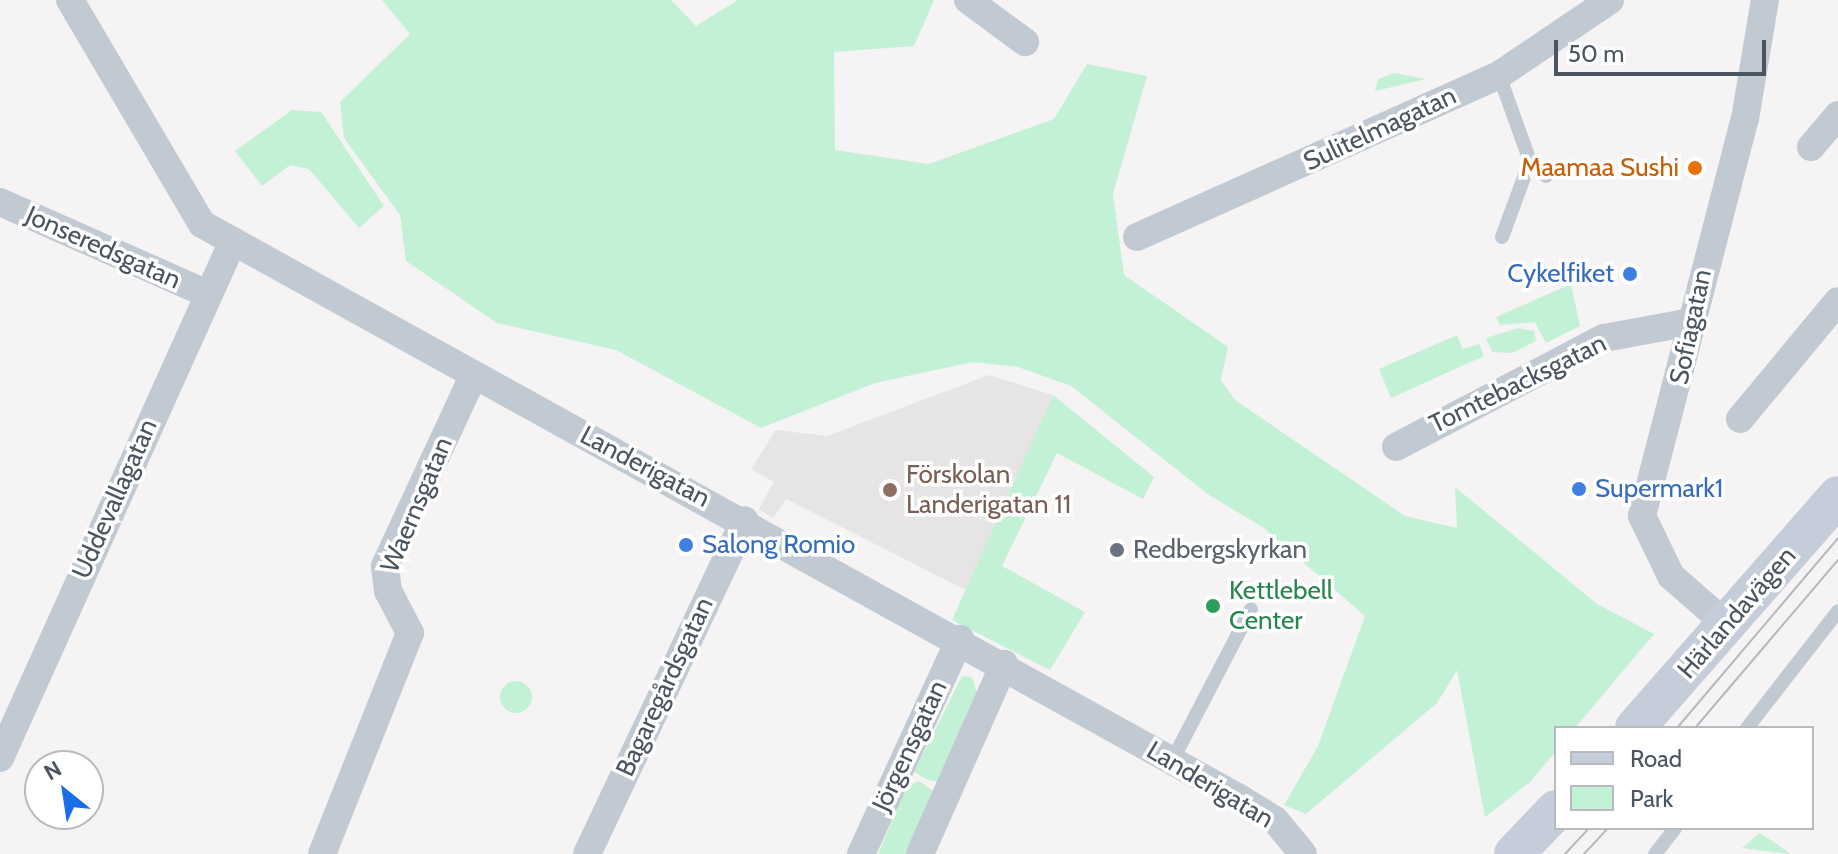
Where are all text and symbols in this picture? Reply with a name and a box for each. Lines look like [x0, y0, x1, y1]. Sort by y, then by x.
scale bar [1558, 24, 1770, 74]
text: 50 m [1568, 39, 1624, 68]
street label: Sulitelmagatan [1299, 80, 1461, 178]
place label: Maamaa Sushi [1520, 152, 1679, 184]
marker: Maamaa Sushi [1686, 159, 1704, 177]
street label: Jonseredsgatan [21, 200, 185, 296]
place label: Cykelfiket [1507, 258, 1614, 290]
marker: Cykelfiket [1621, 265, 1639, 283]
street label: Sofiagatan [1664, 267, 1718, 387]
street label: Tomtebacksgatan [1425, 328, 1611, 440]
street label: Uddevallagatan [66, 414, 164, 584]
street label: Landerigatan [575, 420, 715, 514]
street label: Waernsgatan [375, 433, 459, 577]
place label: Förskolan Landerigatan 11 [906, 459, 1071, 520]
place label: Supermark1 [1595, 473, 1723, 505]
marker: Supermark1 [1570, 480, 1588, 498]
marker: Förskolan Landerigatan 11 [881, 481, 899, 499]
place label: Salong Romio [702, 529, 855, 561]
place label: Redbergskyrkan [1133, 534, 1307, 566]
marker: Salong Romio [677, 536, 695, 554]
marker: Redbergskyrkan [1108, 541, 1126, 559]
street label: Härlandavägen [1671, 541, 1803, 685]
place label: Kettlebell Center [1229, 575, 1333, 636]
street label: Bagaregårdsgatan [610, 592, 720, 782]
marker: Kettlebell Center [1204, 597, 1222, 615]
street label: Jörgensgatan [866, 675, 954, 817]
legend [1554, 726, 1814, 830]
street label: Landerigatan [1141, 735, 1279, 835]
text: Road [1630, 744, 1682, 773]
north arrow [24, 750, 104, 830]
text: N [39, 755, 66, 786]
text: Park [1630, 784, 1673, 813]

